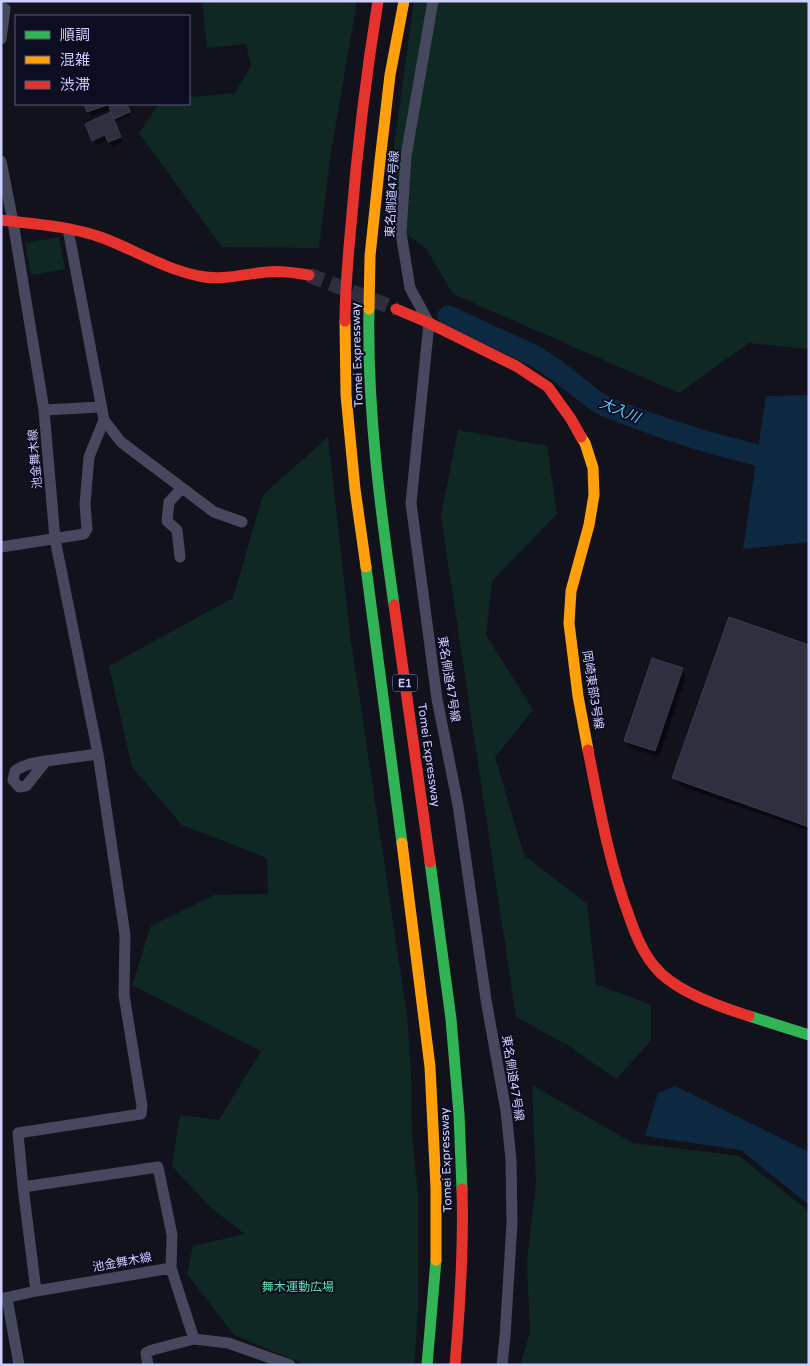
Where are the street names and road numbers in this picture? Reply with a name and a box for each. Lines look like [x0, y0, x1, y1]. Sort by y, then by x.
street label: 東名側道47号線 [383, 150, 401, 238]
street label: Tomei Expressway [348, 302, 366, 408]
street label: 池金舞木線 [25, 428, 45, 490]
street label: 東名側道47号線 [435, 635, 463, 723]
street label: 岡崎東部3号線 [580, 650, 606, 730]
road number: E1 [392, 674, 418, 691]
street label: Tomei Expressway [415, 702, 443, 808]
street label: 東名側道47号線 [499, 1034, 527, 1122]
street label: Tomei Expressway [437, 1107, 455, 1213]
street label: 池金舞木線 [91, 1250, 153, 1274]

